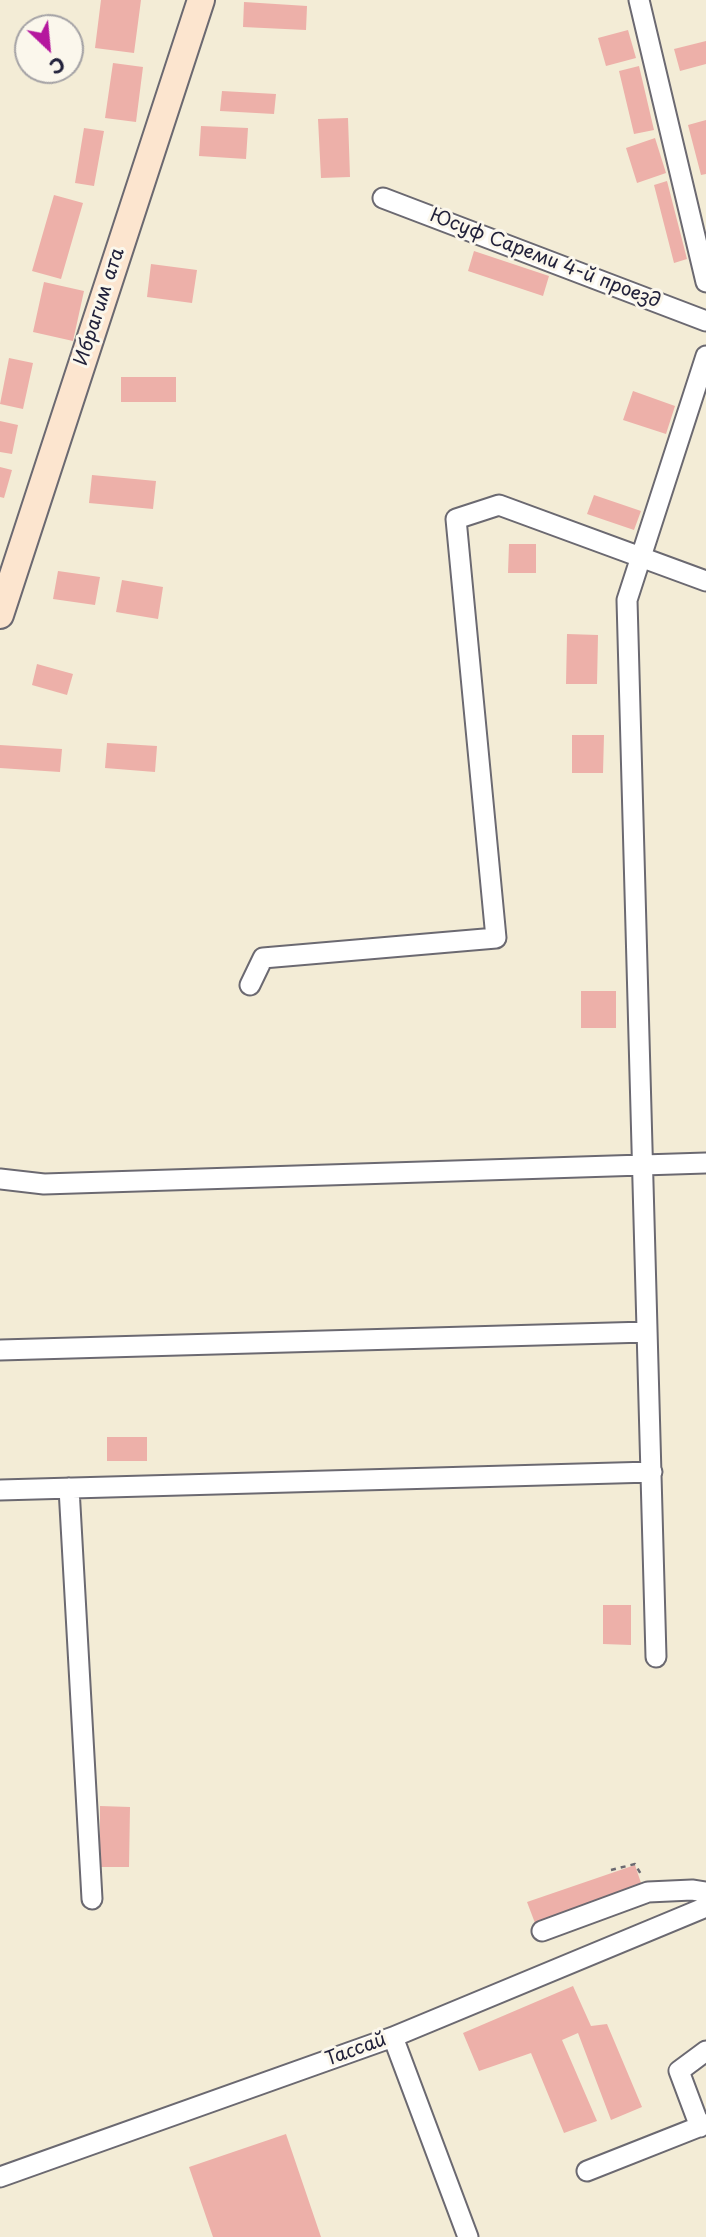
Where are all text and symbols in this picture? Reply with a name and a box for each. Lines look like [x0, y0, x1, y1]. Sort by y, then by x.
north arrow [14, 14, 84, 84]
text: С [45, 50, 70, 82]
street label: Юсуф Сареми 4-й проезд [426, 204, 664, 314]
street label: Ибрагим ата [70, 245, 130, 369]
street label: Тассай [323, 2029, 389, 2071]

